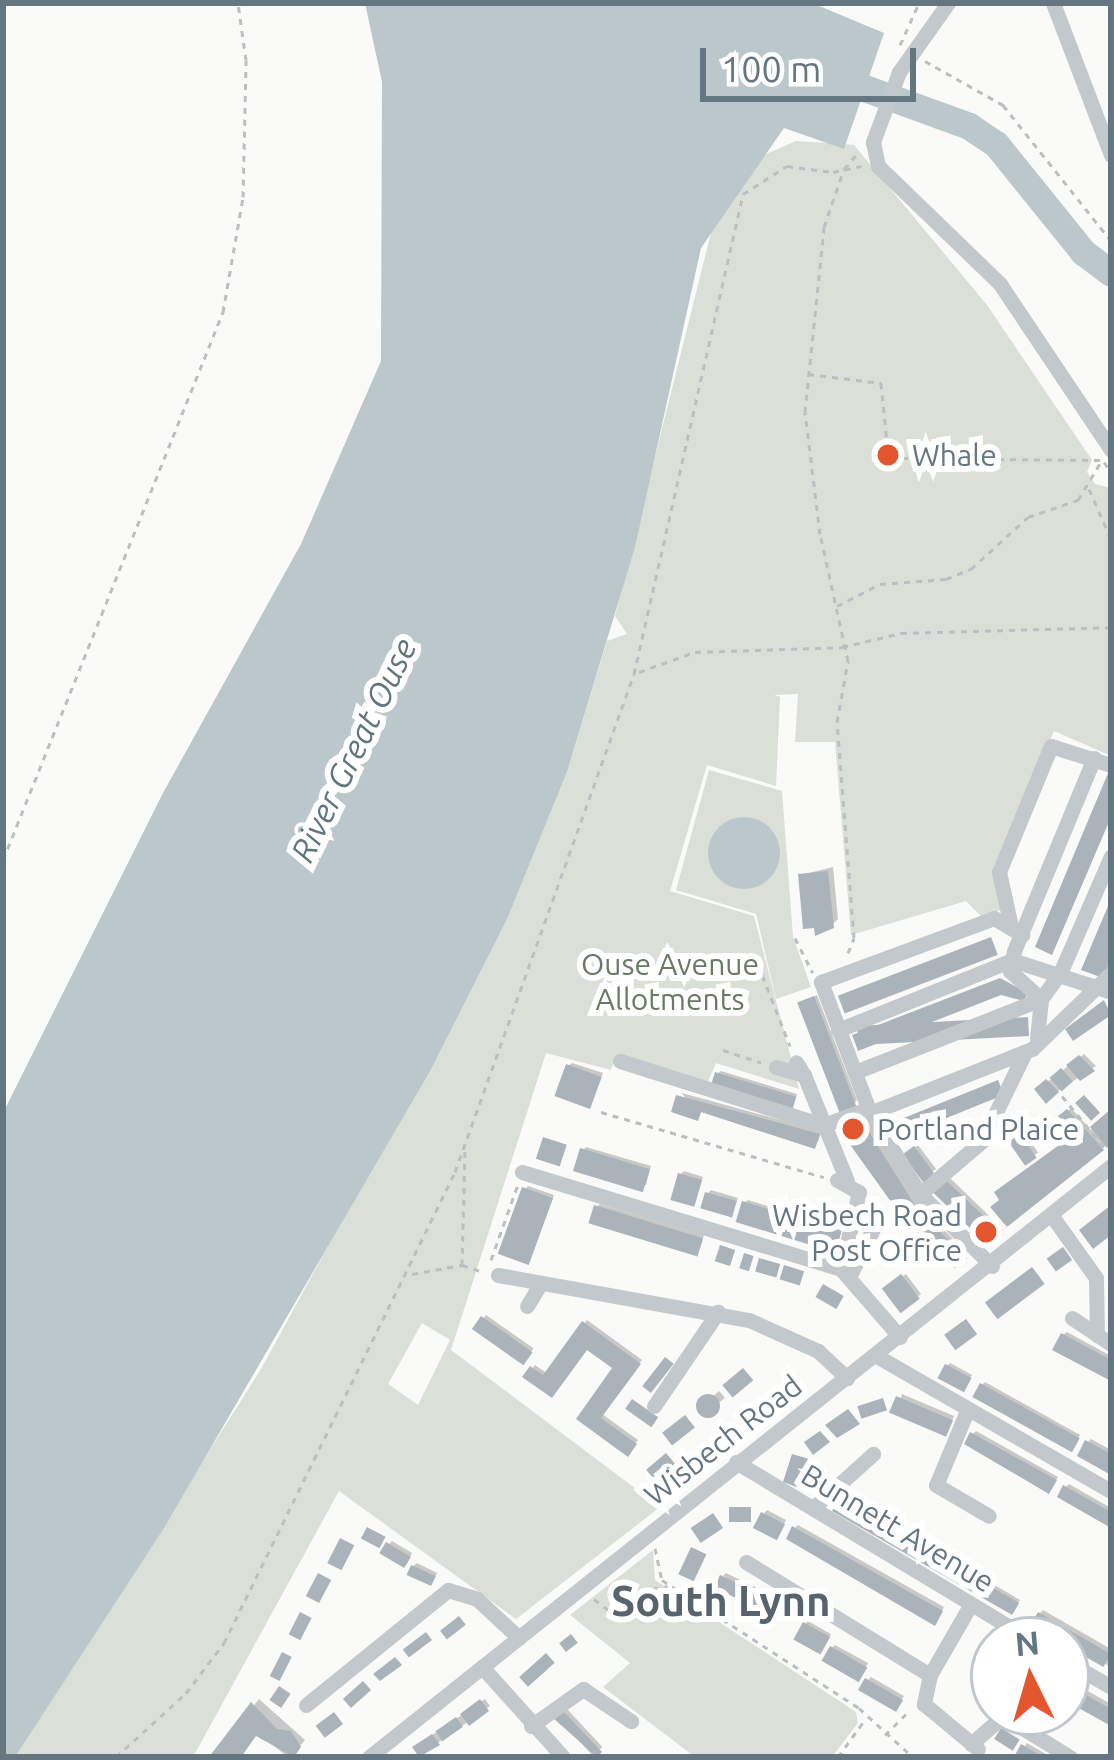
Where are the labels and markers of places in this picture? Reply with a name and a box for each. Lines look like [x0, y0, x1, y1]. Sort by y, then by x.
place label: Whale [912, 437, 997, 473]
marker: Whale [875, 442, 901, 468]
place label: Portland Plaice [877, 1111, 1079, 1147]
marker: Portland Plaice [840, 1116, 866, 1142]
place label: Wisbech Road Post Office [772, 1197, 962, 1268]
marker: Wisbech Road Post Office [973, 1219, 999, 1245]

